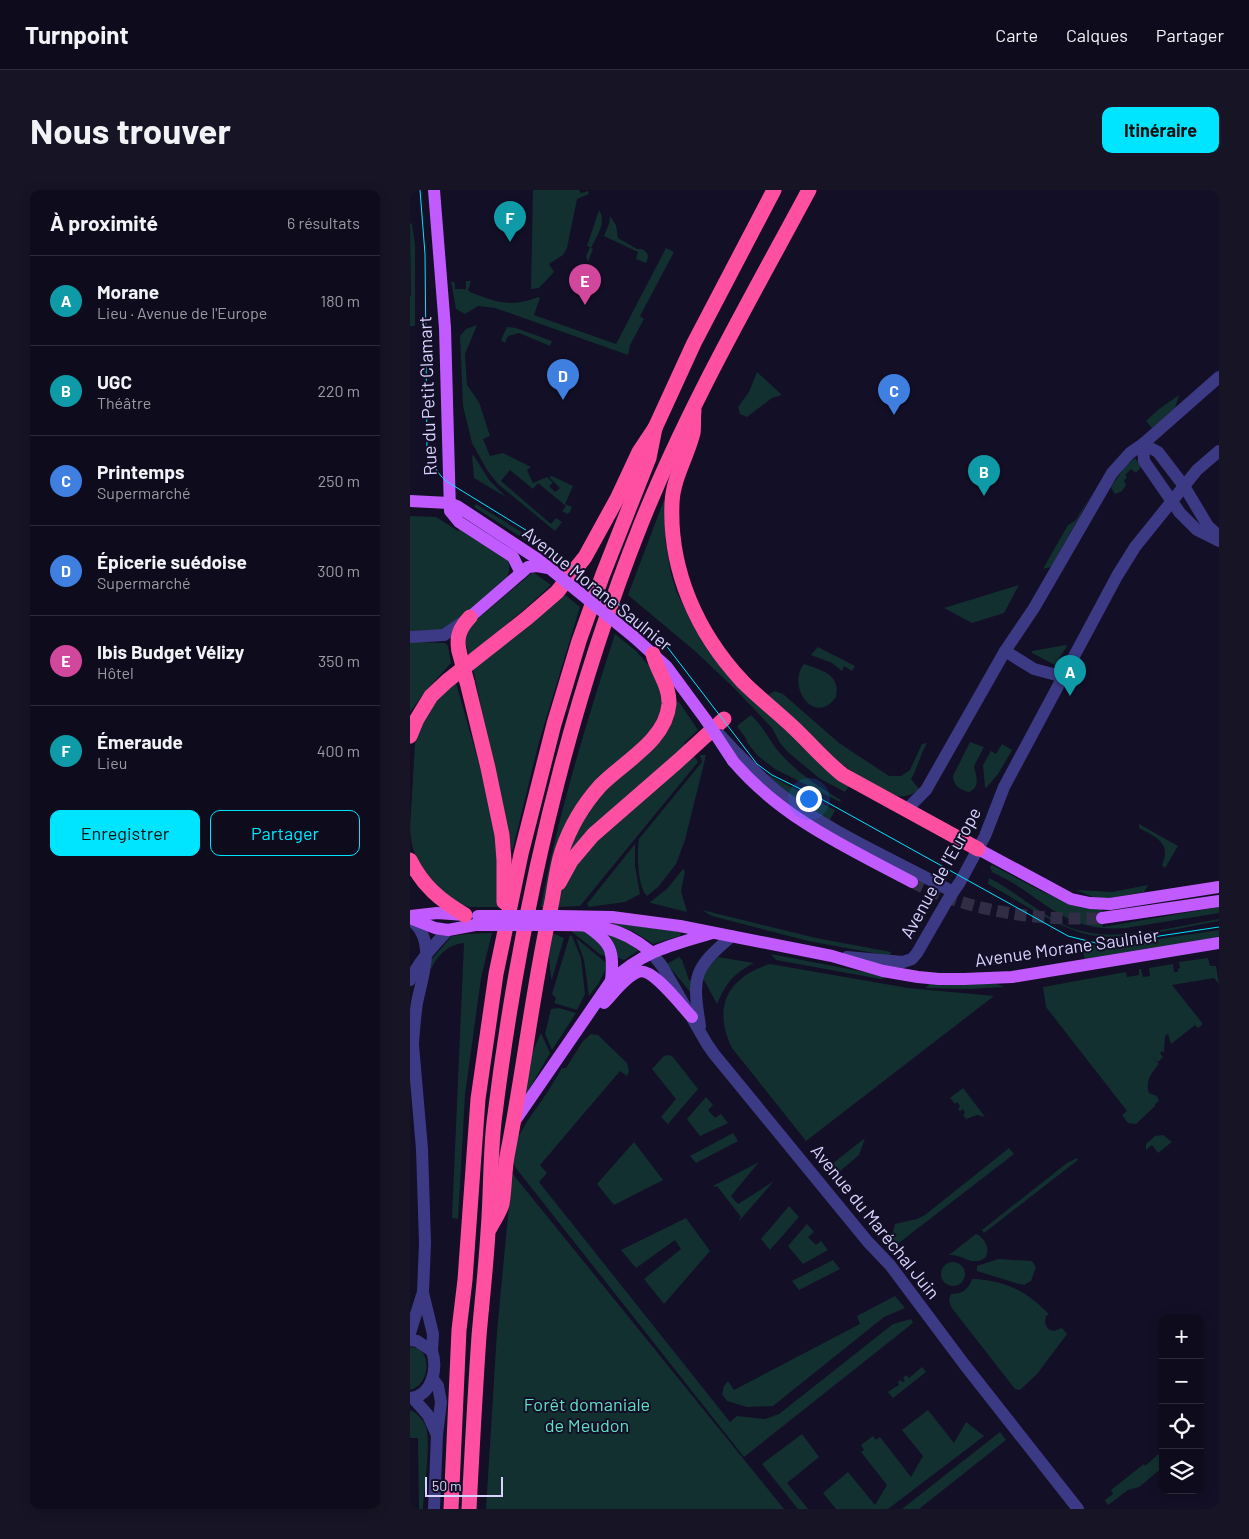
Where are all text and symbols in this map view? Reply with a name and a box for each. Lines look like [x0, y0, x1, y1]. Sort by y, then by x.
text: Turnpoint [25, 20, 129, 49]
text: Carte [995, 24, 1038, 46]
text: Calques [1066, 24, 1128, 46]
text: Partager [1156, 24, 1224, 46]
button: Itinéraire [1102, 107, 1219, 153]
text: Nous trouver [30, 109, 231, 151]
pin: F [494, 201, 526, 242]
text: À proximité [50, 210, 158, 235]
text: 6 résultats [287, 213, 360, 232]
pin: E [569, 264, 601, 305]
text: Morane [97, 280, 159, 303]
text: A [61, 291, 71, 310]
text: 180 m [321, 291, 360, 310]
text: Lieu · Avenue de l'Europe [97, 303, 267, 322]
street label: Rue du Petit Clamart [413, 316, 441, 476]
pin: D [547, 359, 579, 400]
text: UGC [97, 370, 132, 393]
pin: C [878, 374, 910, 415]
text: B [61, 381, 71, 400]
text: 220 m [317, 381, 360, 400]
text: Théâtre [97, 393, 151, 412]
pin: B [968, 455, 1000, 496]
text: Printemps [97, 460, 185, 483]
text: C [61, 471, 71, 490]
text: 250 m [318, 471, 360, 490]
text: Supermarché [97, 483, 191, 502]
street label: Avenue Morane Saulnier [518, 521, 677, 656]
text: Épicerie suédoise [97, 550, 247, 573]
text: D [61, 561, 71, 580]
text: 300 m [317, 561, 360, 580]
text: Supermarché [97, 573, 191, 592]
text: Ibis Budget Vélizy [97, 640, 244, 663]
text: E [61, 651, 71, 670]
text: 350 m [318, 651, 360, 670]
pin: A [1054, 655, 1086, 696]
text: Hôtel [97, 663, 134, 682]
text: Émeraude [97, 730, 183, 753]
text: F [62, 741, 70, 760]
text: 400 m [317, 741, 360, 760]
text: Lieu [97, 753, 127, 772]
your location [796, 786, 822, 812]
street label: Avenue de l'Europe [895, 803, 985, 942]
button: Enregistrer [50, 810, 200, 856]
button: Partager [210, 810, 360, 856]
street label: Avenue Morane Saulnier [973, 923, 1161, 971]
street label: Avenue du Maréchal Juin [807, 1140, 945, 1303]
map controls [1159, 1314, 1204, 1494]
button: + [1159, 1314, 1204, 1359]
button: − [1159, 1359, 1204, 1404]
park label: Forêt domaniale de Meudon [524, 1393, 650, 1436]
button: locate [1159, 1404, 1204, 1449]
button: layers [1159, 1449, 1204, 1494]
scale bar [425, 1474, 502, 1497]
text: 50 m [432, 1477, 461, 1494]

